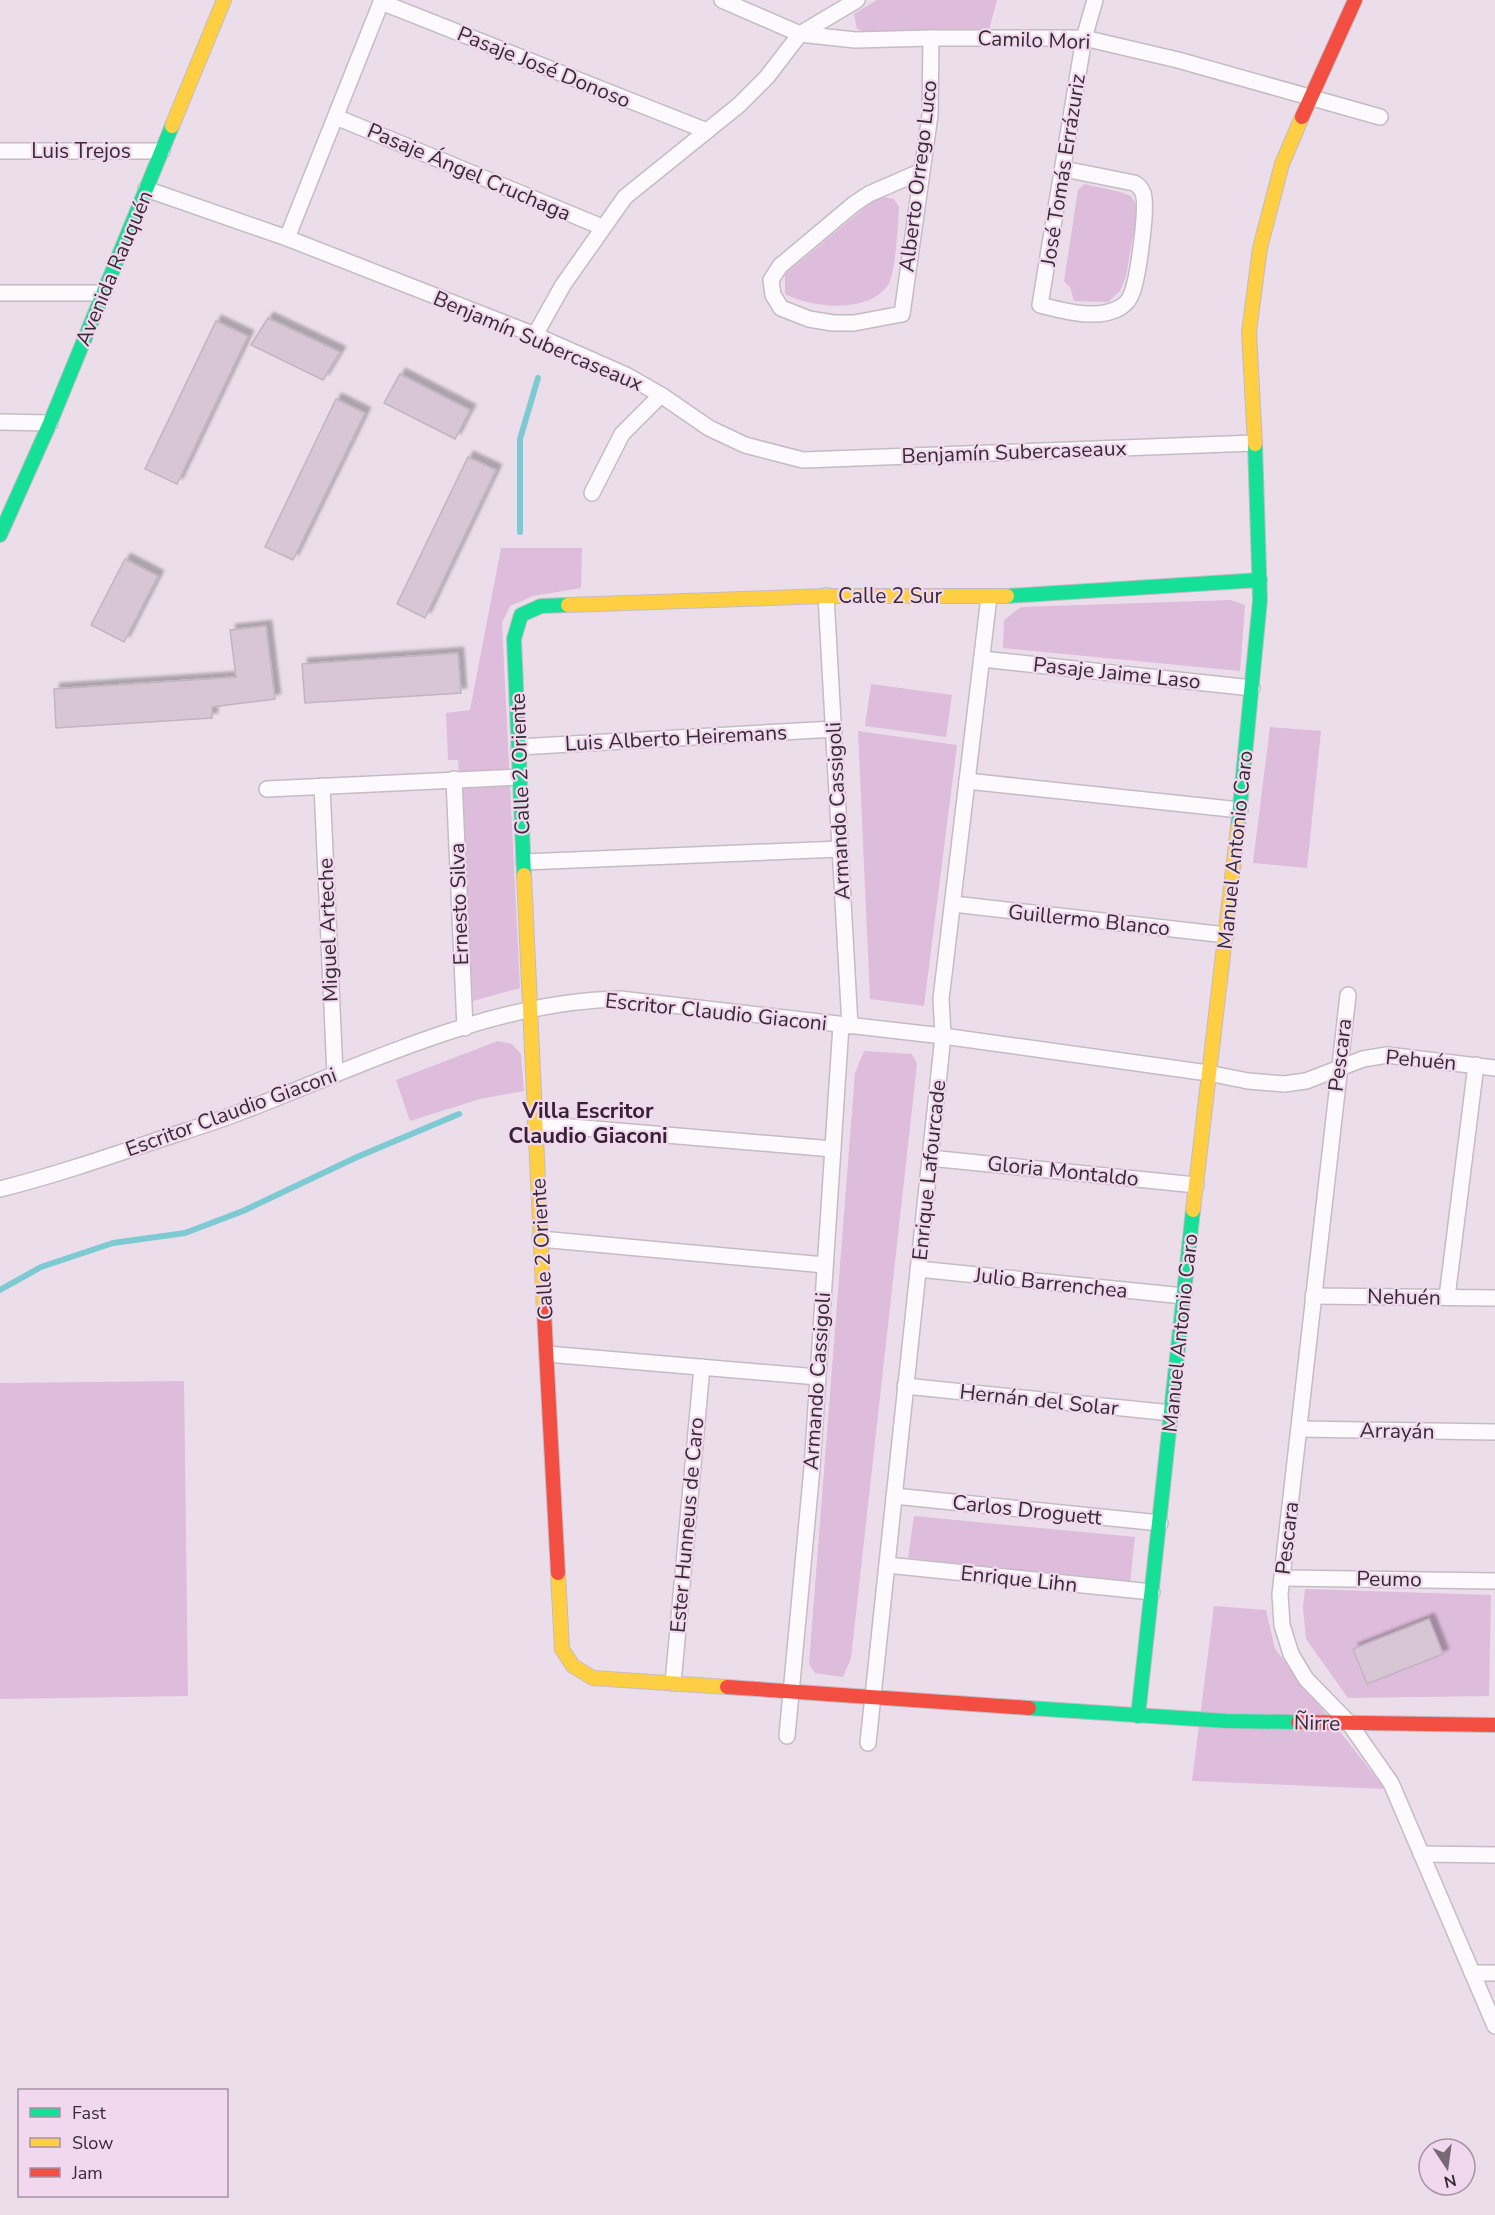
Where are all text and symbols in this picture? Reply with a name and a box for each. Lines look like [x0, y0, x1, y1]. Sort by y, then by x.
street label: Pasaje José Donoso [453, 19, 635, 115]
street label: Camilo Mori [977, 24, 1091, 56]
street label: José Tomás Errázuriz [1034, 72, 1092, 269]
street label: Alberto Orrego Luco [892, 78, 944, 274]
street label: Pasaje Ángel Cruchaga [363, 116, 575, 228]
street label: Luis Trejos [31, 137, 131, 165]
street label: Avenida Rauquén [69, 186, 159, 350]
street label: Benjamín Subercaseaux [429, 284, 647, 398]
street label: Benjamín Subercaseaux [901, 434, 1127, 470]
street label: Calle 2 Sur [838, 582, 942, 610]
street label: Pasaje Jaime Laso [1032, 650, 1202, 696]
street label: Calle 2 Oriente [504, 693, 536, 835]
street label: Luis Alberto Heiremans [564, 718, 788, 758]
street label: Armando Cassigoli [819, 721, 857, 901]
street label: Manuel Antonio Caro [1211, 749, 1259, 951]
street label: Ernesto Silva [443, 842, 475, 966]
street label: Miguel Arteche [311, 857, 345, 1003]
street label: Guillermo Blanco [1007, 898, 1171, 942]
street label: Escritor Claudio Giaconi [604, 986, 828, 1038]
street label: Pescara [1322, 1017, 1358, 1093]
street label: Pehuén [1385, 1043, 1457, 1077]
street label: Escritor Claudio Giaconi [122, 1061, 340, 1163]
street label: Enrique Lafourcade [906, 1078, 952, 1262]
district label: Villa Escritor Claudio Giaconi [508, 1096, 668, 1151]
street label: Gloria Montaldo [986, 1149, 1140, 1193]
street label: Calle 2 Oriente [524, 1177, 560, 1321]
street label: Manuel Antonio Caro [1156, 1232, 1204, 1434]
street label: Julio Barrenchea [972, 1261, 1129, 1305]
street label: Nehuén [1367, 1282, 1441, 1312]
street label: Armando Cassigoli [797, 1291, 837, 1471]
street label: Hernán del Solar [958, 1378, 1120, 1422]
street label: Ester Hunneus de Caro [664, 1416, 710, 1634]
street label: Arrayán [1359, 1416, 1435, 1446]
street label: Carlos Droguett [951, 1488, 1104, 1532]
street label: Pescara [1269, 1500, 1305, 1576]
street label: Enrique Lihn [959, 1559, 1079, 1599]
street label: Peumo [1356, 1564, 1422, 1594]
street label: Ñirre [1294, 1709, 1340, 1737]
legend [18, 2089, 228, 2197]
text: Fast [72, 2101, 107, 2125]
text: Slow [72, 2131, 113, 2155]
north arrow [1417, 2137, 1477, 2197]
text: Jam [71, 2161, 103, 2185]
text: N [1442, 2169, 1458, 2193]

